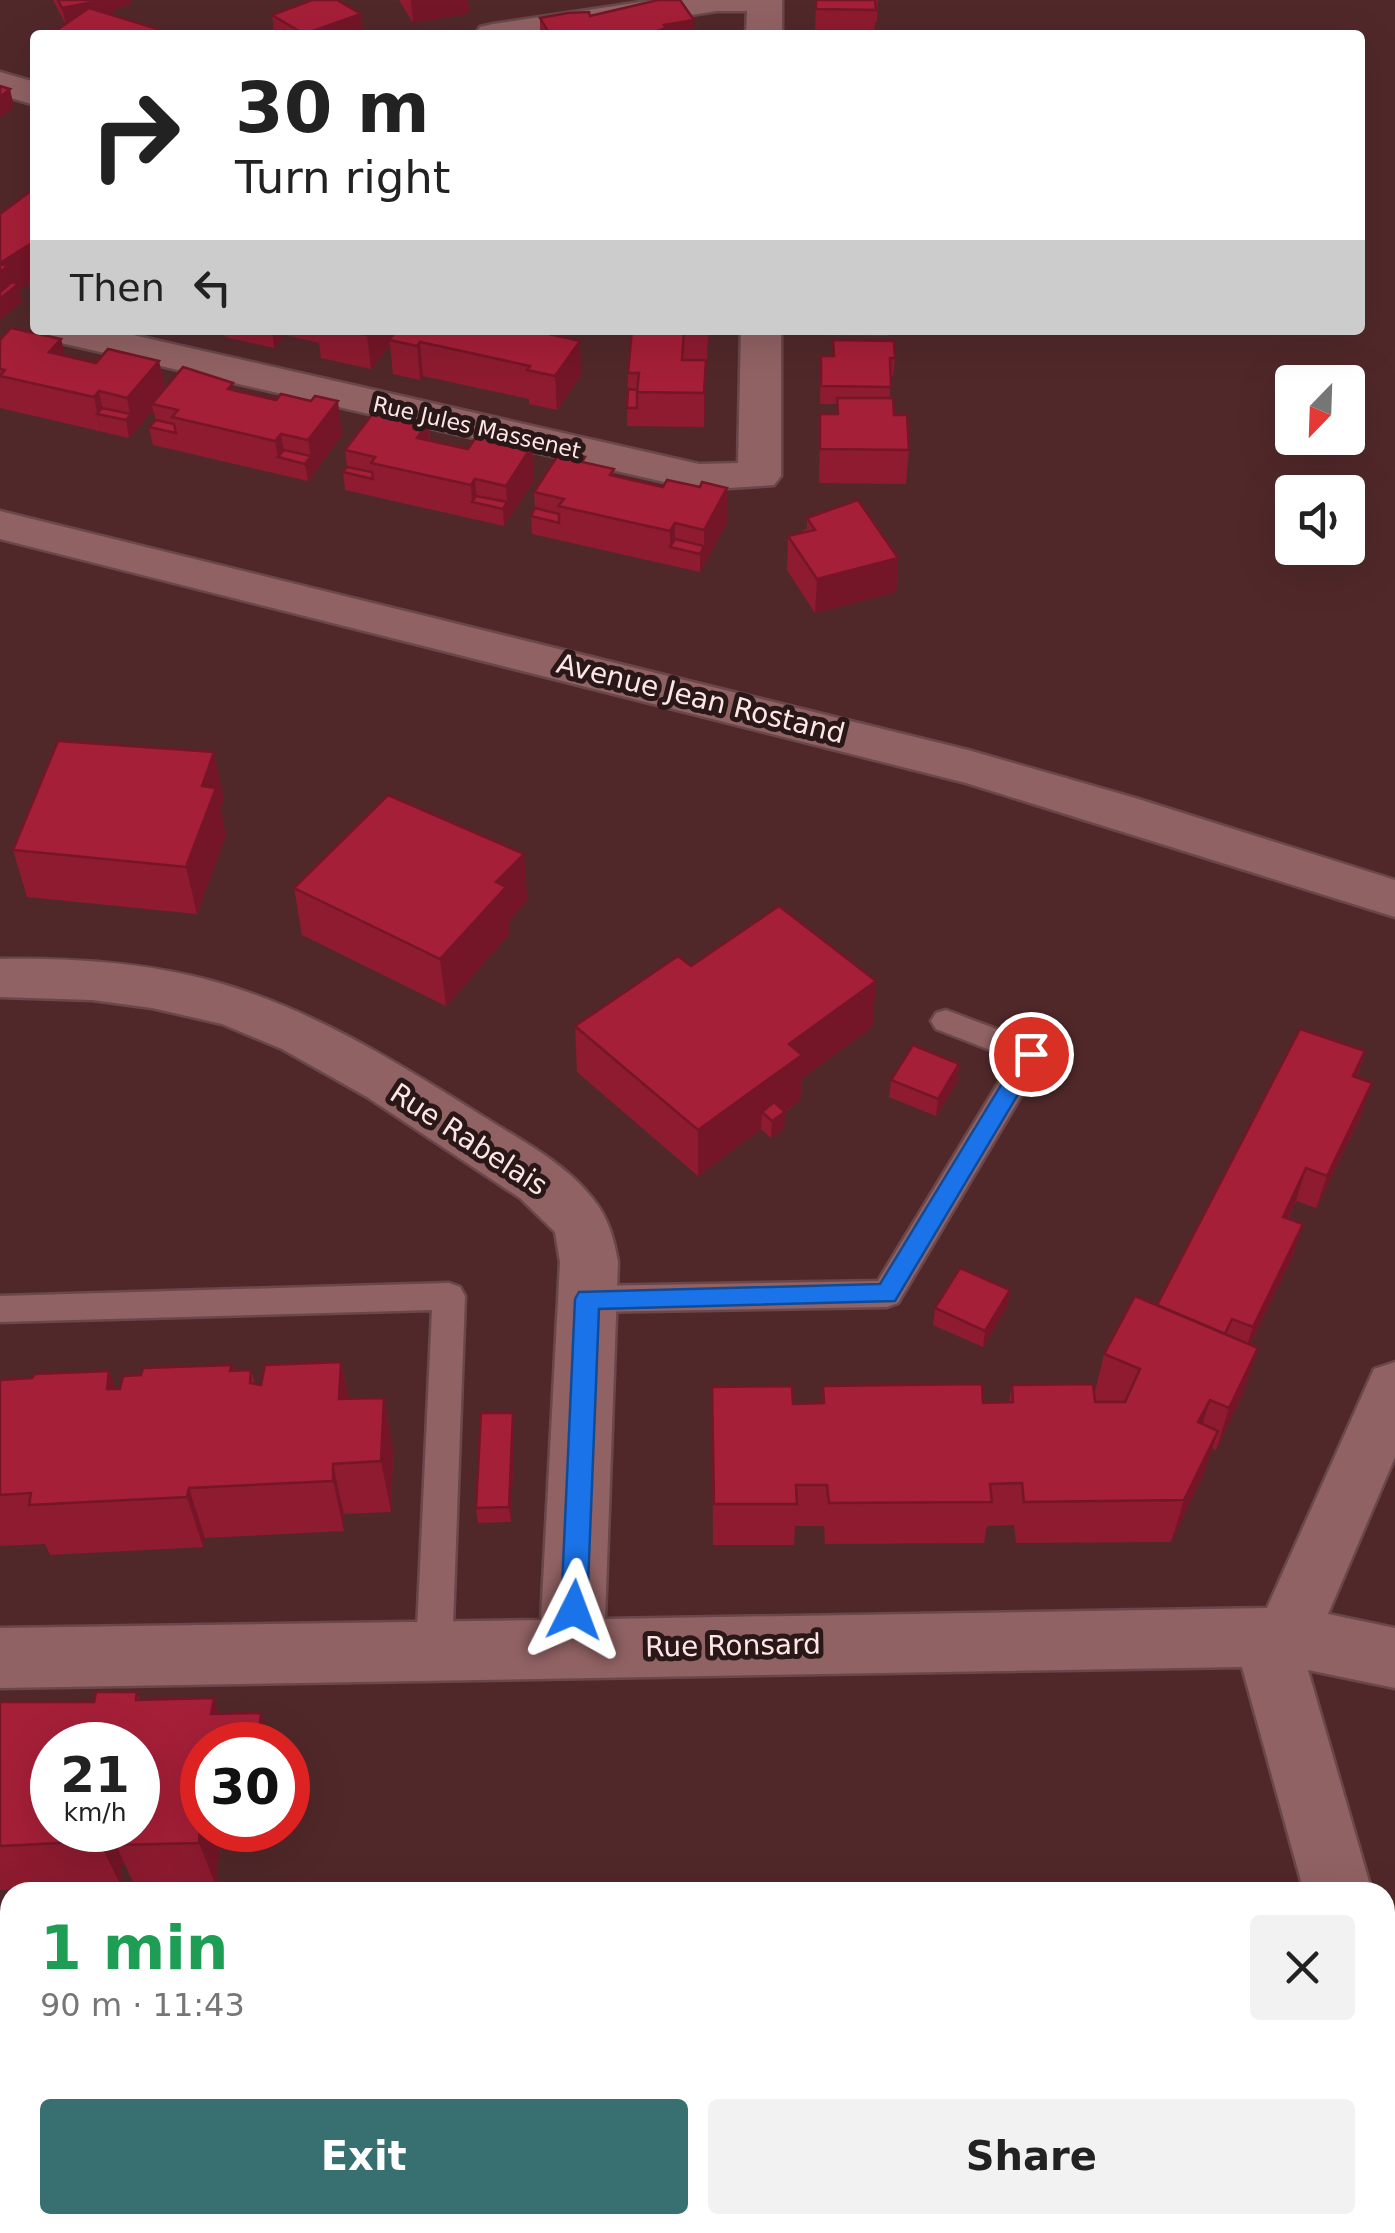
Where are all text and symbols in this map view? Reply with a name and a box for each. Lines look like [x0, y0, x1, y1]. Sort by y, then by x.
text: 30 m [235, 67, 430, 149]
icon: right [70, 70, 200, 200]
text: Turn right [235, 151, 450, 204]
icon: left [185, 260, 240, 315]
text: Then [70, 266, 165, 310]
north arrow [1275, 365, 1365, 455]
map controls [1275, 365, 1365, 565]
street label: Rue Jules Massenet [371, 391, 584, 464]
button: sound [1275, 475, 1365, 565]
street label: Avenue Jean Rostand [553, 647, 848, 750]
pin [989, 1012, 1074, 1097]
icon: arrive [1004, 1027, 1059, 1082]
street label: Rue Rabelais [384, 1076, 553, 1202]
position arrow [522, 1558, 626, 1662]
street label: Rue Ronsard [645, 1627, 821, 1664]
speed limit sign: 30 [180, 1722, 310, 1852]
text: 21 [60, 1746, 130, 1804]
text: km/h [63, 1798, 127, 1827]
text: 1 min [40, 1913, 228, 1983]
button: close [1250, 1915, 1355, 2020]
text: 90 m · 11:43 [40, 1986, 245, 2024]
button: Exit [40, 2099, 688, 2214]
button: Share [708, 2099, 1355, 2214]

